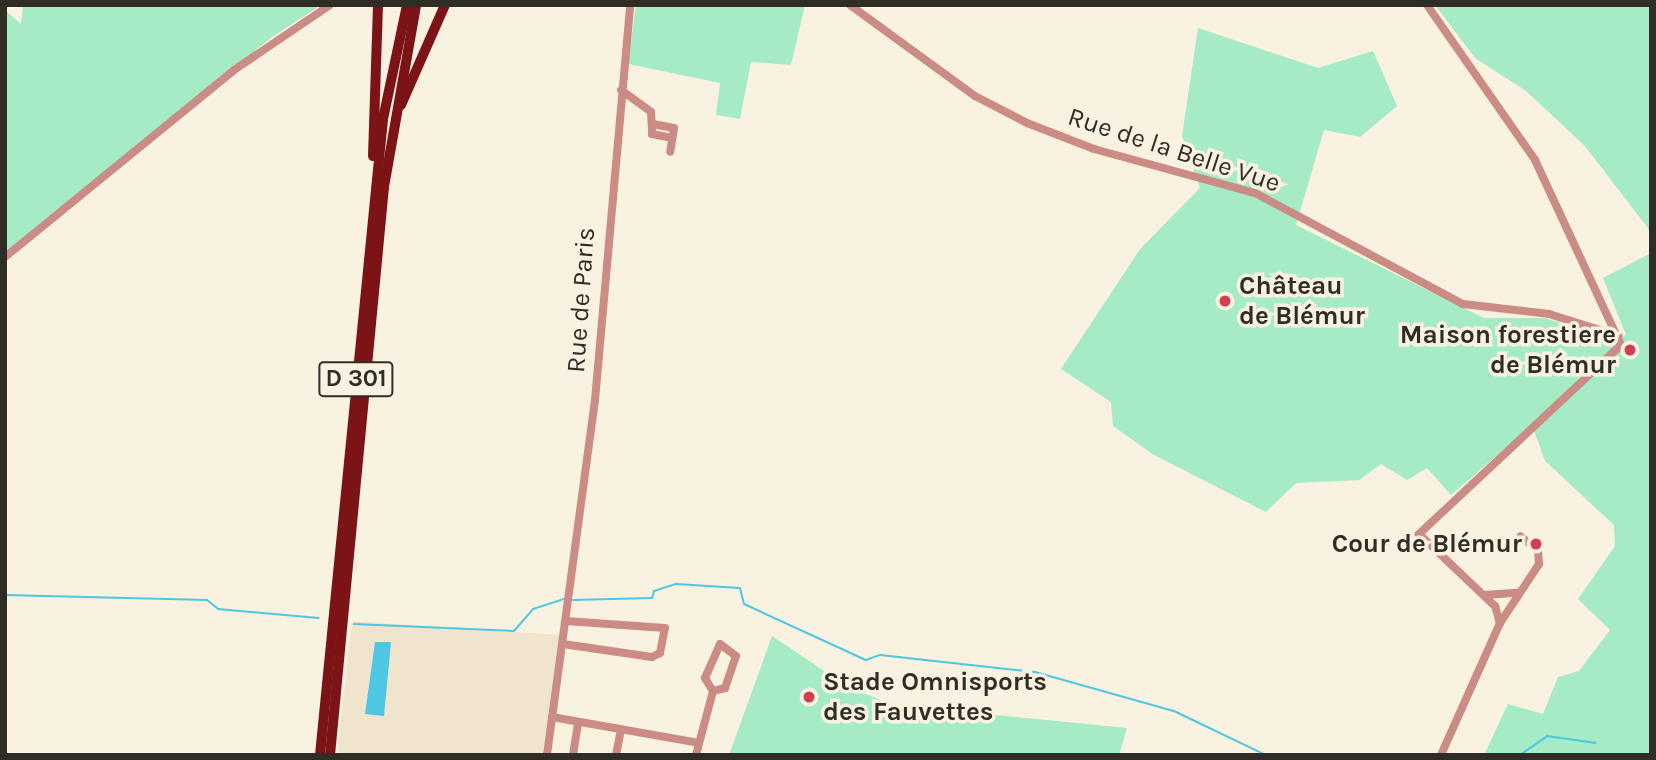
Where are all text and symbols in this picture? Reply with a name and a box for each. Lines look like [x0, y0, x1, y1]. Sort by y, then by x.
street label: Rue de la Belle Vue [1064, 101, 1284, 199]
street label: Rue de Paris [560, 226, 602, 374]
place label: Château de Blémur [1239, 270, 1365, 332]
marker: Château de Blémur [1217, 293, 1233, 309]
place label: Maison forestiere de Blémur [1400, 319, 1616, 380]
marker: Maison forestiere de Blémur [1622, 342, 1638, 358]
road number: D 301 [318, 358, 394, 400]
place label: Cour de Blémur [1332, 528, 1522, 560]
marker: Cour de Blémur [1528, 536, 1544, 552]
place label: Stade Omnisports des Fauvettes [823, 666, 1047, 728]
marker: Stade Omnisports des Fauvettes [801, 689, 817, 705]

